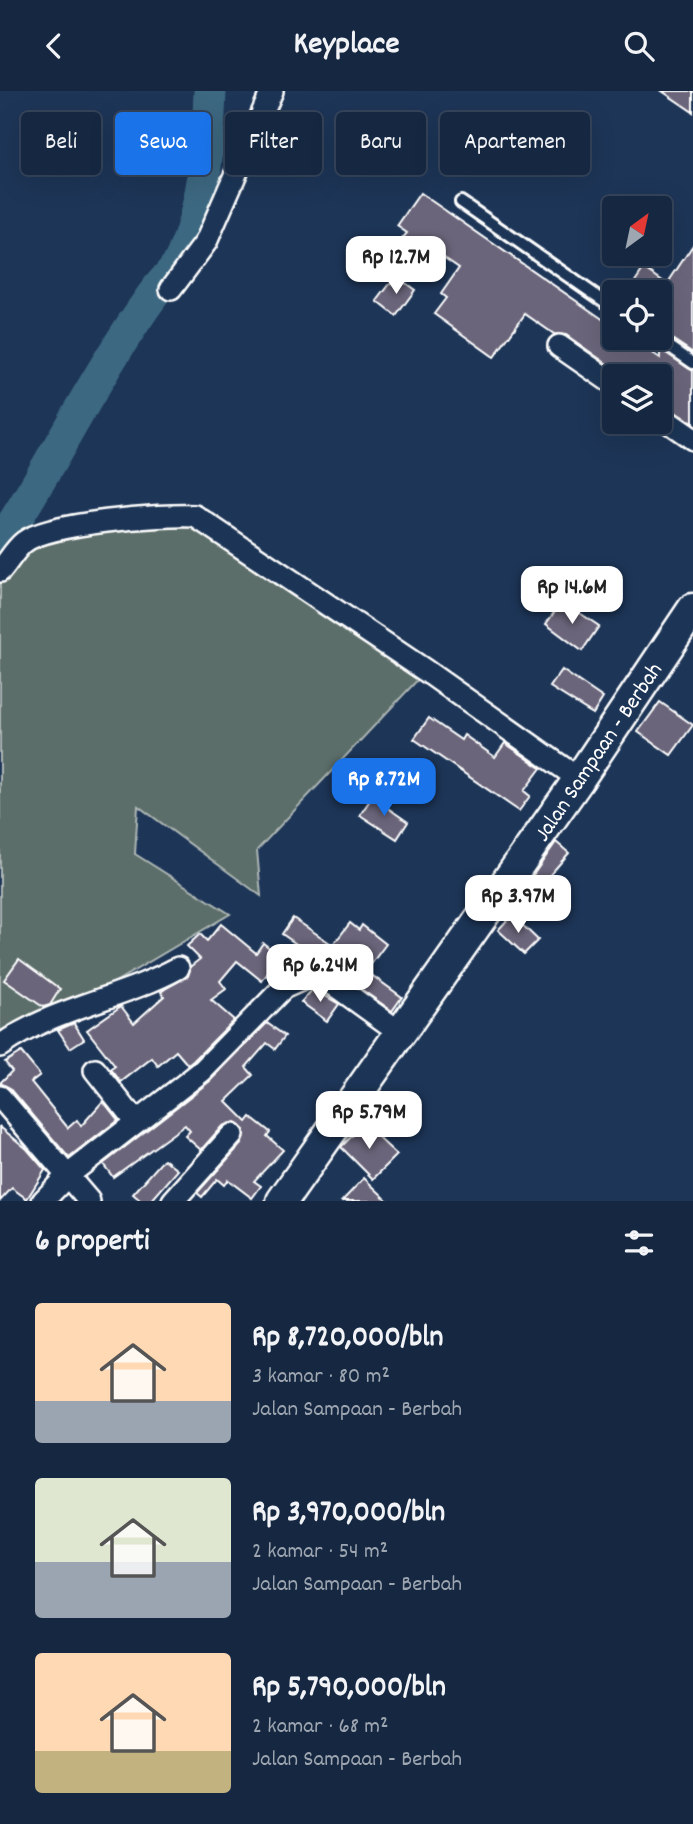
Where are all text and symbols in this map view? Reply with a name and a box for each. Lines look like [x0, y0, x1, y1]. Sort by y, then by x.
text: Keyplace [293, 23, 400, 69]
icon: back [35, 27, 73, 65]
icon: search [620, 27, 658, 65]
chip: Beli [21, 112, 101, 175]
chip: Sewa [115, 112, 211, 175]
chip: Filter [225, 112, 322, 175]
chip: Baru [336, 112, 426, 175]
chip: Apartemen [440, 112, 590, 175]
north arrow [602, 196, 672, 266]
map controls [602, 196, 672, 434]
pin: Rp 12.7M [324, 237, 468, 296]
text: Rp 12.7M [362, 242, 430, 275]
button: locate [602, 280, 672, 350]
button: layers [602, 364, 672, 434]
pin: Rp 14.6M [500, 567, 644, 626]
text: Rp 14.6M [537, 572, 607, 605]
street label: Jalan Sampaan - Berbah [527, 657, 672, 849]
pin: Rp 8.72M [312, 759, 456, 818]
text: Rp 8.72M [348, 764, 420, 797]
pin: Rp 3.97M [446, 875, 590, 935]
text: Rp 3.97M [481, 881, 555, 914]
pin: Rp 6.24M [248, 944, 392, 1004]
text: Rp 6.24M [282, 950, 358, 983]
pin: Rp 5.79M [297, 1091, 441, 1151]
text: Rp 5.79M [332, 1097, 406, 1130]
text: 6 properti [35, 1222, 150, 1265]
icon: filters [620, 1224, 658, 1262]
text: Rp 8,720,000/bln [252, 1318, 443, 1361]
icon: home [91, 1331, 175, 1415]
text: 3 kamar · 80 m² [252, 1361, 390, 1394]
text: Jalan Sampaan - Berbah [252, 1394, 462, 1427]
text: Rp 3,970,000/bln [252, 1493, 445, 1536]
icon: home [91, 1506, 175, 1590]
text: 2 kamar · 54 m² [252, 1536, 388, 1569]
text: Jalan Sampaan - Berbah [252, 1569, 462, 1602]
text: Rp 5,790,000/bln [252, 1668, 446, 1711]
icon: home [91, 1681, 175, 1765]
text: 2 kamar · 68 m² [252, 1711, 388, 1744]
text: Jalan Sampaan - Berbah [252, 1744, 462, 1777]

